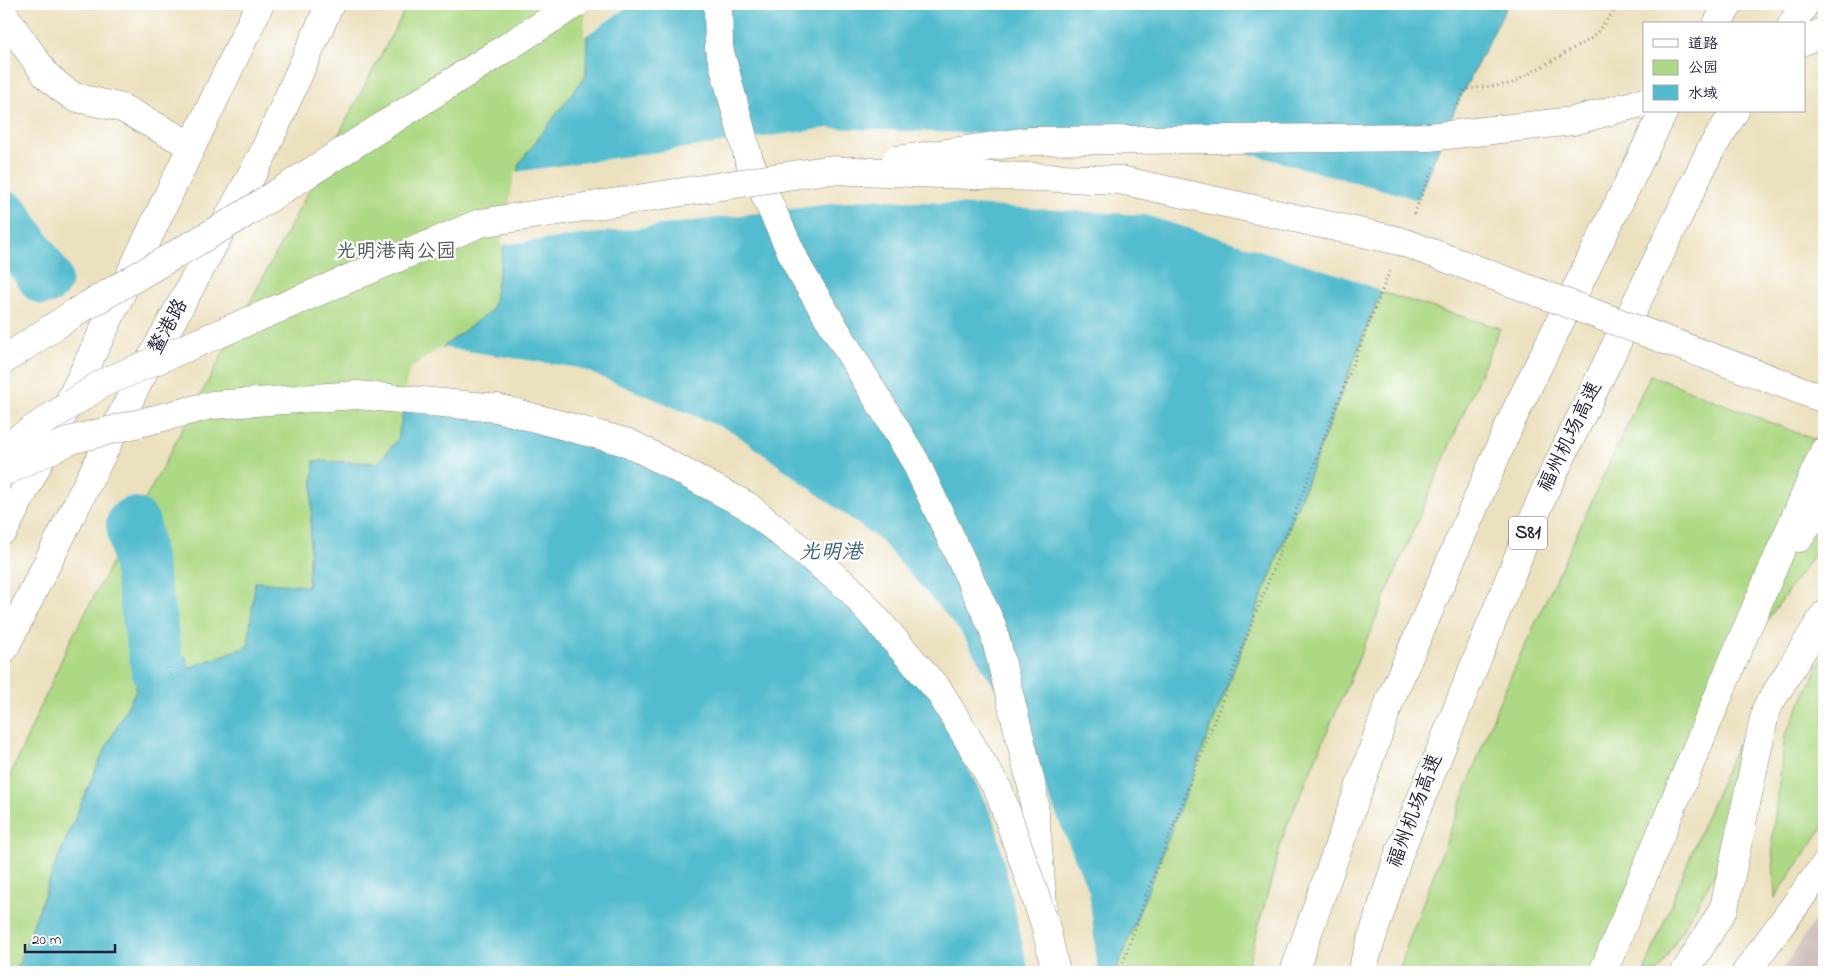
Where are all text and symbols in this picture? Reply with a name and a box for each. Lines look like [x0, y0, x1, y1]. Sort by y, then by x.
legend [1643, 22, 1806, 112]
text: 道路 [1688, 33, 1718, 55]
text: 公园 [1688, 57, 1718, 79]
text: 水域 [1688, 83, 1718, 105]
park label: 光明港南公园 [336, 238, 456, 267]
street label: 鳌港路 [142, 293, 197, 360]
street label: 福州机场高速 [1532, 377, 1610, 497]
road number: S81 [1509, 516, 1547, 550]
water label: 光明港 [800, 538, 864, 568]
street label: 福州机场高速 [1381, 750, 1451, 872]
scale bar [25, 921, 115, 953]
text: 20 m [32, 929, 62, 951]

